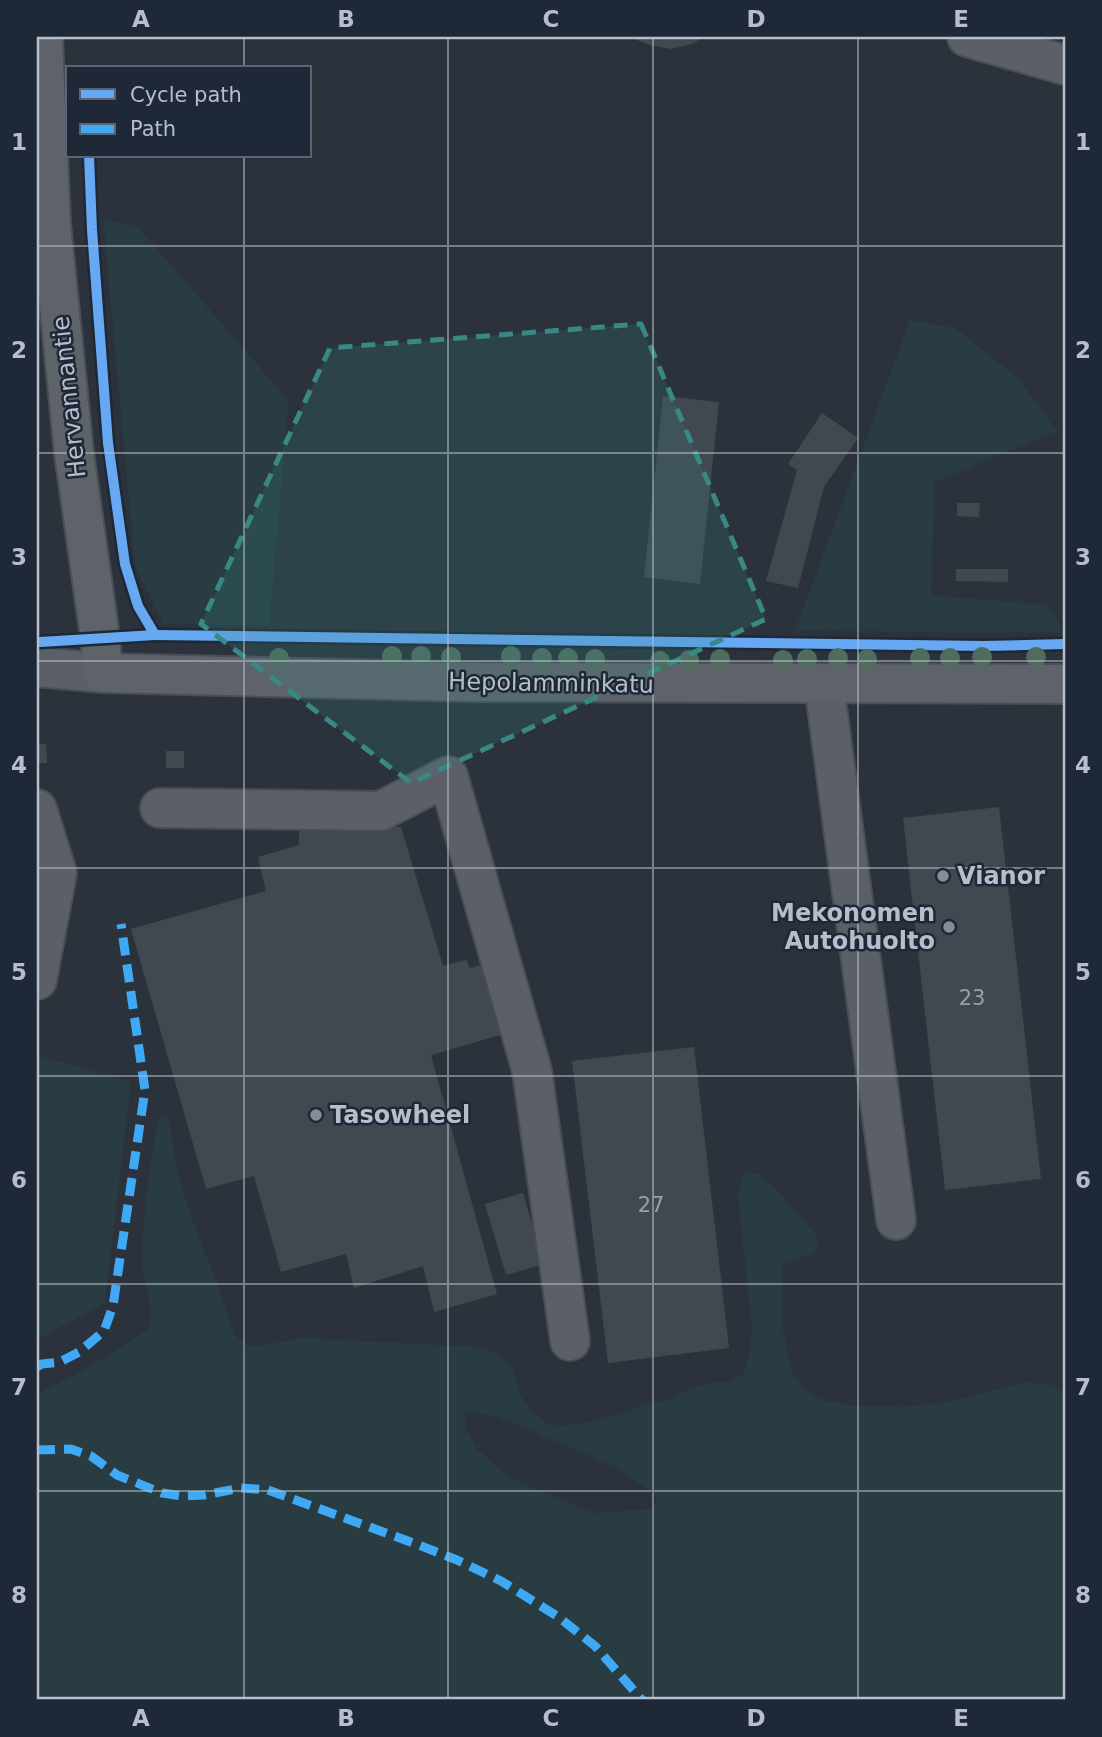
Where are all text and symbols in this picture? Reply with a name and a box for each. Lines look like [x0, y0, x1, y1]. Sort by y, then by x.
text: A [132, 6, 150, 32]
text: B [337, 6, 355, 32]
text: C [543, 6, 559, 32]
text: D [746, 6, 766, 32]
text: E [953, 6, 969, 32]
legend [66, 66, 312, 158]
text: Cycle path [130, 83, 242, 107]
text: Path [130, 117, 176, 141]
text: 1 [11, 129, 27, 155]
text: 1 [1075, 129, 1091, 155]
street label: Hervannantie [47, 315, 91, 479]
text: 2 [11, 337, 27, 363]
text: 2 [1075, 337, 1091, 363]
text: 3 [11, 544, 27, 570]
text: 3 [1075, 544, 1091, 570]
street label: Hepolamminkatu [448, 667, 654, 699]
text: 4 [11, 752, 27, 778]
text: 4 [1075, 752, 1091, 778]
place label: Vianor [957, 862, 1045, 890]
marker: Vianor [935, 868, 951, 884]
place label: Mekonomen Autohuolto [771, 899, 935, 955]
marker: Mekonomen Autohuolto [941, 919, 957, 935]
text: 5 [11, 959, 27, 985]
text: 5 [1075, 959, 1091, 985]
house number: 23 [959, 986, 985, 1010]
place label: Tasowheel [330, 1101, 470, 1129]
marker: Tasowheel [308, 1107, 324, 1123]
text: 6 [11, 1167, 27, 1193]
text: 6 [1075, 1167, 1091, 1193]
house number: 27 [638, 1193, 664, 1217]
text: 7 [11, 1374, 27, 1400]
text: 7 [1075, 1374, 1091, 1400]
text: 8 [11, 1582, 27, 1608]
text: 8 [1075, 1582, 1091, 1608]
text: A [132, 1705, 150, 1731]
text: B [337, 1705, 355, 1731]
text: C [543, 1705, 559, 1731]
text: D [746, 1705, 766, 1731]
text: E [953, 1705, 969, 1731]

